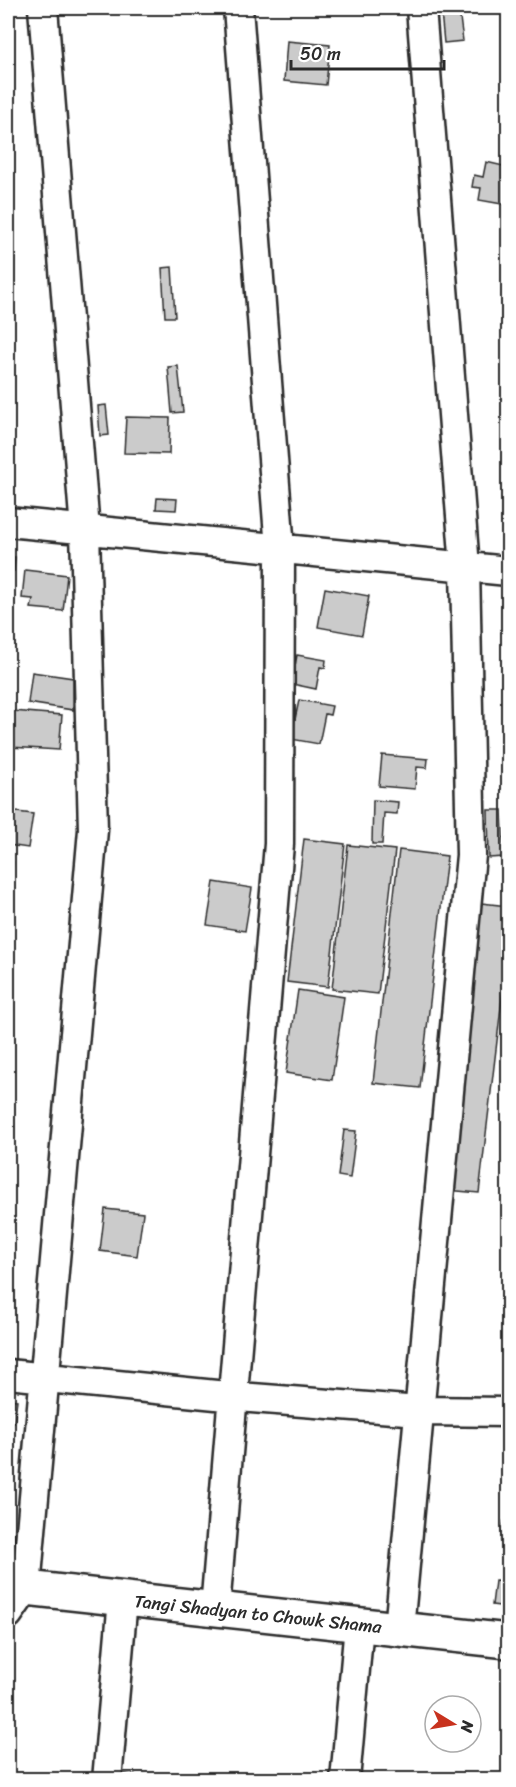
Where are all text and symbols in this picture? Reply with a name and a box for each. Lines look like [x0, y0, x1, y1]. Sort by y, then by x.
scale bar [291, 33, 444, 71]
text: 50 m [300, 38, 341, 70]
street label: Tangi Shadyan to Chowk Shama [133, 1585, 384, 1643]
north arrow [423, 1694, 483, 1754]
text: N [452, 1718, 483, 1736]

